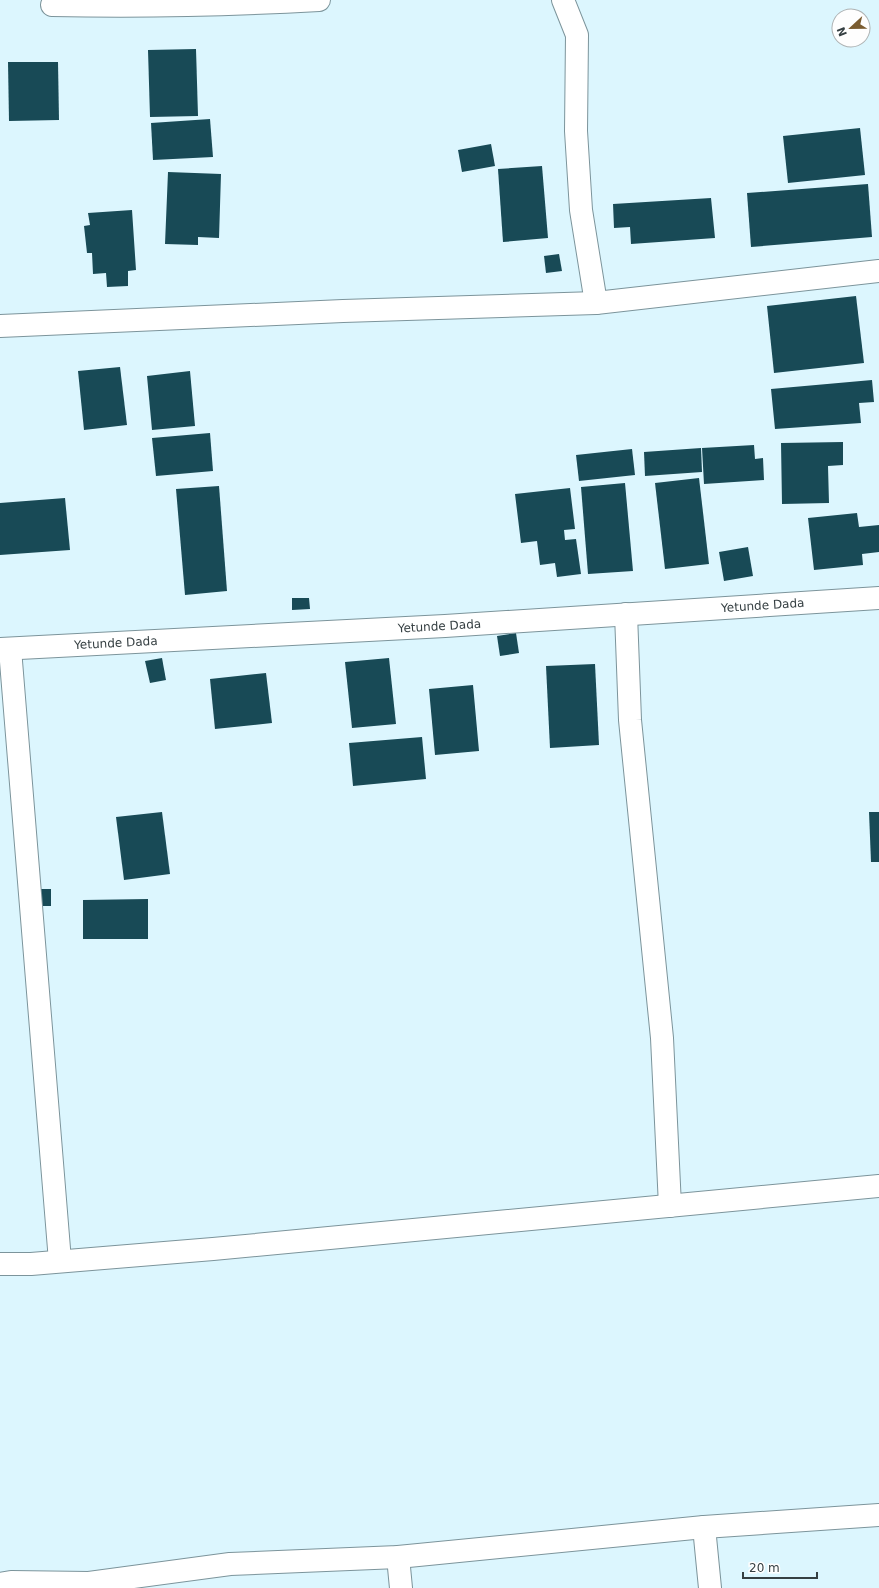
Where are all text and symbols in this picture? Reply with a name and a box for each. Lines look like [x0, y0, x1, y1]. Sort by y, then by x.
north arrow [831, 8, 871, 48]
text: N [834, 25, 850, 38]
street label: Yetunde Dada [720, 596, 805, 615]
street label: Yetunde Dada [396, 617, 482, 635]
street label: Yetunde Dada [73, 634, 158, 652]
scale bar [743, 1554, 817, 1580]
text: 20 m [749, 1561, 780, 1575]

